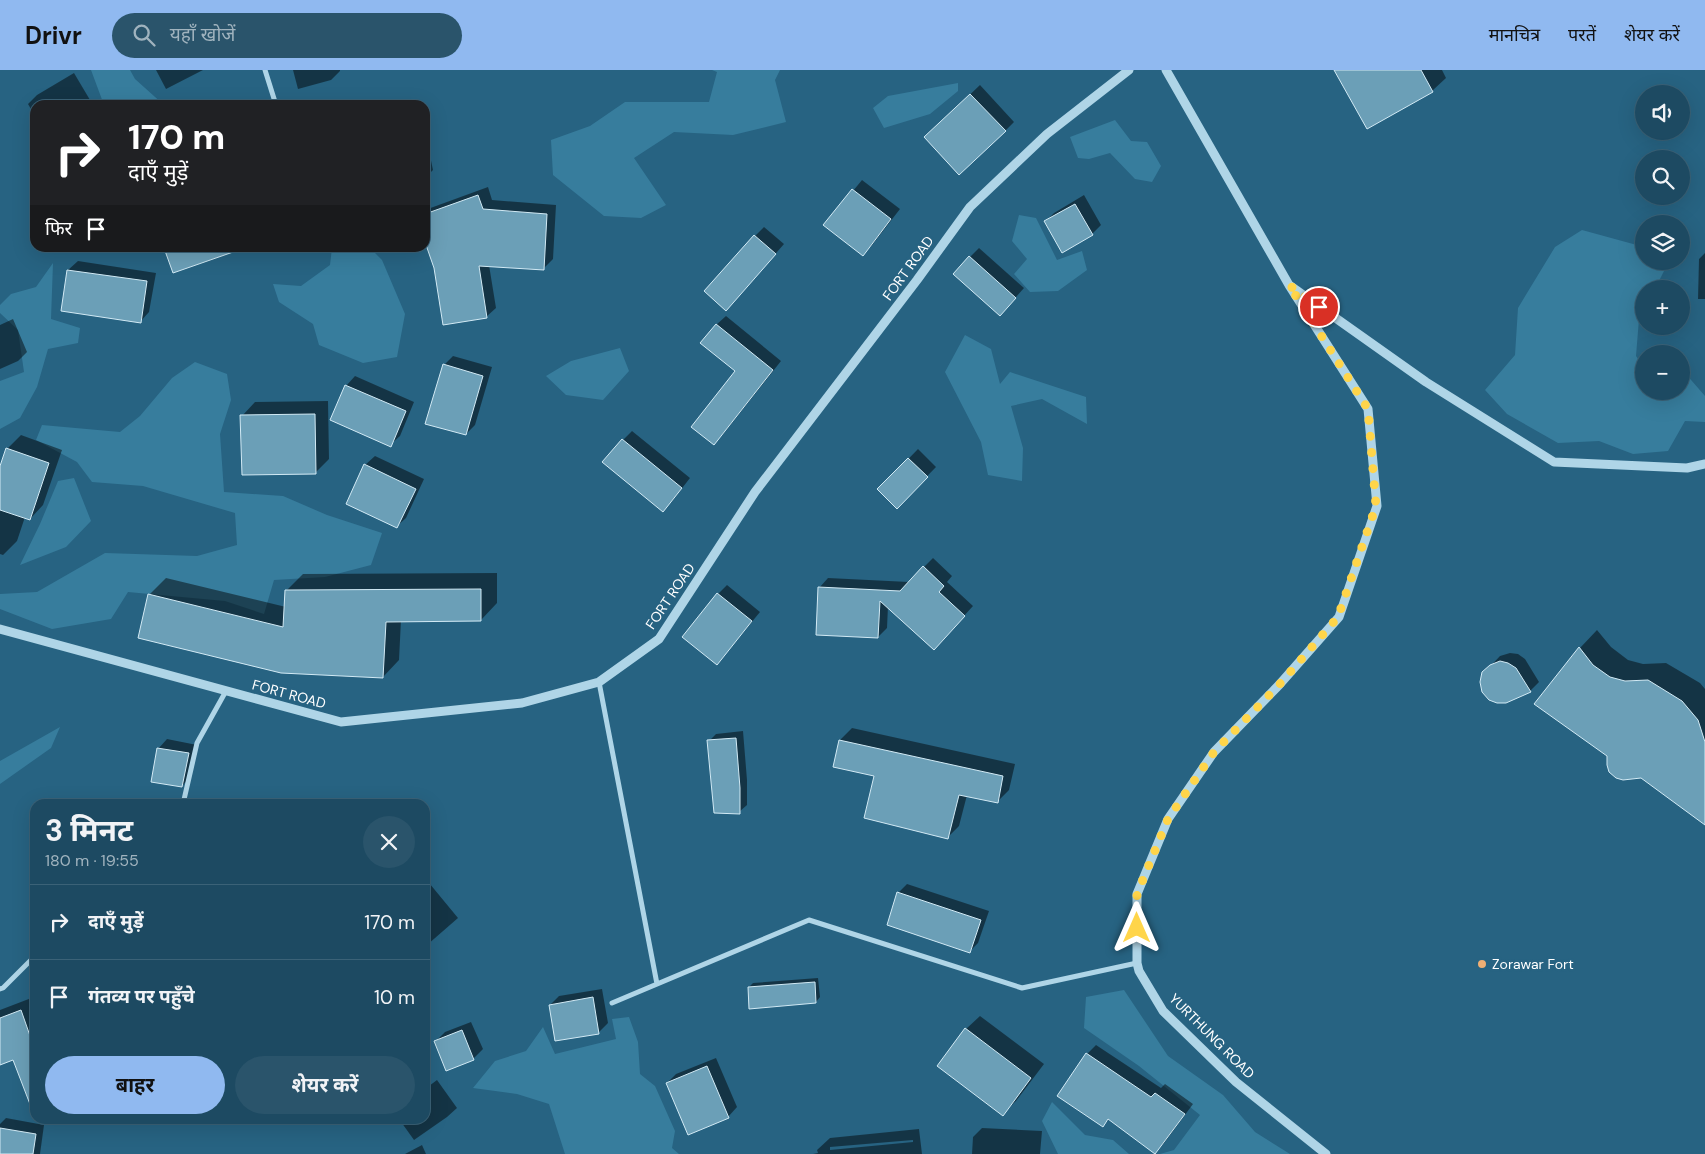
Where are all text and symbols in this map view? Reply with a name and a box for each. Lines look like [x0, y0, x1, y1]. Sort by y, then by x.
search box [112, 13, 462, 58]
text: Drivr [25, 20, 82, 51]
icon: search [130, 21, 158, 49]
text: यहाँ खोजें [170, 22, 235, 47]
text: मानचित्र [1489, 23, 1540, 47]
text: परतें [1568, 23, 1596, 47]
text: शेयर करें [1624, 23, 1680, 47]
map controls [1635, 85, 1690, 400]
button: sound [1635, 85, 1690, 140]
text: 170 m [128, 114, 225, 160]
icon: right [45, 120, 110, 185]
button: search [1635, 150, 1690, 205]
text: दाएँ मुड़ें [128, 158, 188, 187]
icon: arrive [82, 215, 110, 243]
button: layers [1635, 215, 1690, 270]
text: फिर [45, 216, 72, 241]
street label: FORT ROAD [878, 232, 938, 304]
button: + [1635, 280, 1690, 335]
pin [1298, 286, 1340, 328]
icon: arrive [1305, 293, 1333, 321]
button: − [1635, 345, 1690, 400]
street label: FORT ROAD [641, 560, 699, 632]
street label: FORT ROAD [250, 676, 328, 712]
text: 3 मिनट [45, 811, 133, 850]
button: close [363, 816, 415, 868]
text: 180 m · 19:55 [45, 850, 139, 871]
position arrow [1110, 901, 1162, 953]
icon: right [45, 908, 73, 936]
text: दाएँ मुड़ें [88, 909, 143, 934]
text: 170 m [364, 910, 415, 935]
place label: Zorawar Fort [1492, 955, 1574, 973]
marker: Zorawar Fort [1476, 958, 1488, 970]
icon: arrive [45, 983, 73, 1011]
text: गंतव्य पर पहुँचे [88, 984, 195, 1009]
text: 10 m [374, 985, 415, 1010]
street label: YURTHUNG ROAD [1165, 989, 1259, 1083]
button: बाहर [45, 1056, 225, 1114]
button: शेयर करें [235, 1056, 415, 1114]

